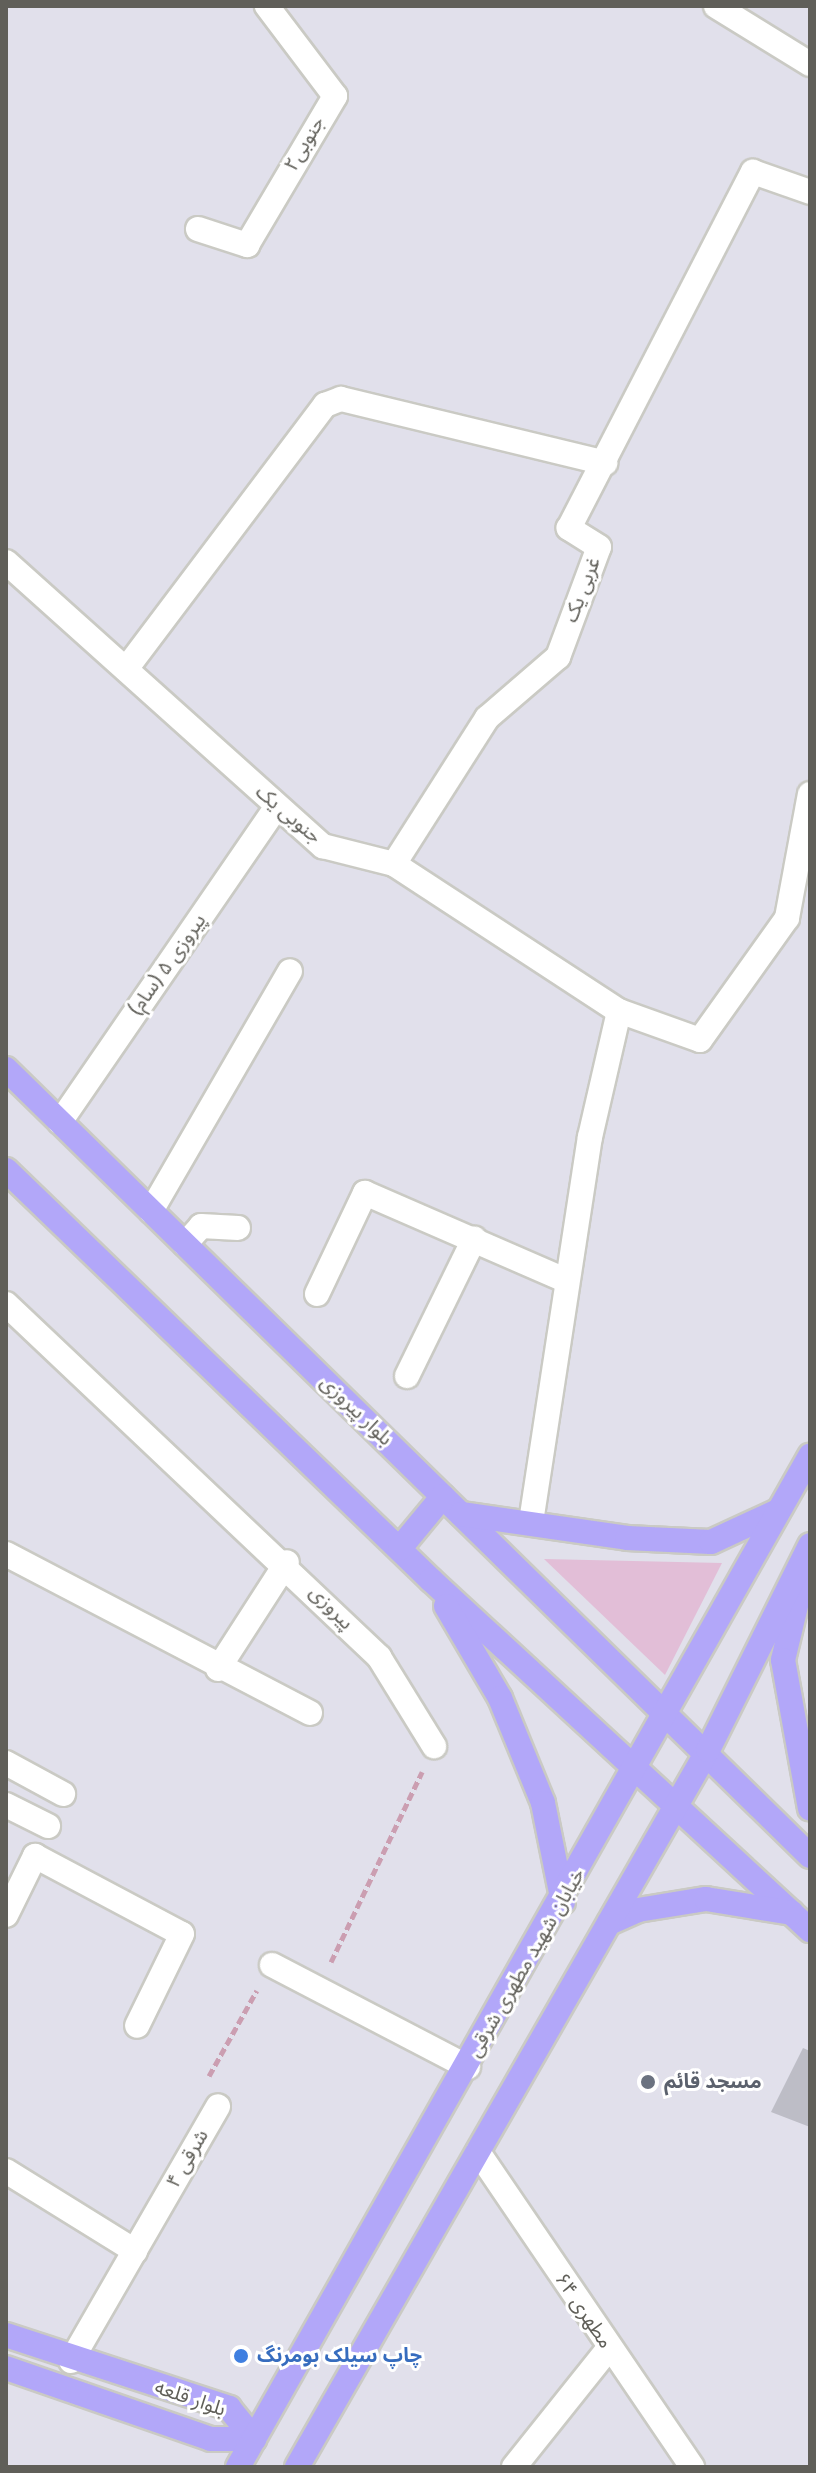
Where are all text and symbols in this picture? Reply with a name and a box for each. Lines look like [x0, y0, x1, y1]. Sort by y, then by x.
street label: جنوبی۲ [279, 112, 331, 176]
street label: غربی یک [560, 554, 606, 626]
street label: جنوبی یک [250, 780, 326, 850]
street label: پیروزی ۵ (سام) [124, 910, 212, 1020]
street label: بلوار پیروزی [315, 1371, 397, 1451]
street label: پیروزی [304, 1581, 358, 1635]
street label: خیابان شهید مطهری شرقی [463, 1864, 591, 2062]
place label: مسجد قائم [664, 2070, 762, 2094]
marker: مسجد قائم [639, 2073, 657, 2091]
street label: شرقی ۴ [162, 2126, 214, 2192]
street label: مطهری ۶۴ [549, 2269, 617, 2353]
place label: چاپ سیلک بومرنگ [257, 2344, 422, 2368]
marker: چاپ سیلک بومرنگ [232, 2347, 250, 2365]
street label: بلوار قلعه [151, 2376, 229, 2422]

